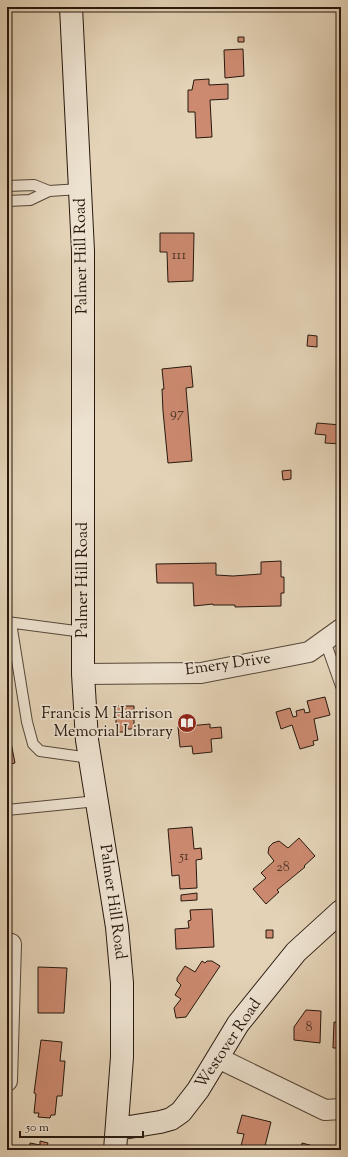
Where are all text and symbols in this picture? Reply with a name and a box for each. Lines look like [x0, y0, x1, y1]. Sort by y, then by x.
street label: Palmer Hill Road [69, 198, 95, 314]
house number: 111 [172, 246, 186, 266]
house number: 97 [170, 404, 184, 424]
street label: Palmer Hill Road [72, 522, 95, 638]
street label: Emery Drive [184, 648, 272, 682]
place label: Francis M Harrison Memorial Library [41, 703, 174, 744]
library icon: Francis M Harrison Memorial Library [176, 712, 198, 734]
street label: Palmer Hill Road [93, 843, 131, 961]
house number: 51 [178, 847, 189, 867]
house number: 28 [276, 858, 290, 878]
street label: Westover Road [190, 994, 268, 1094]
house number: 8 [306, 1018, 313, 1038]
scale bar [20, 1113, 143, 1139]
text: 50 m [25, 1119, 49, 1137]

